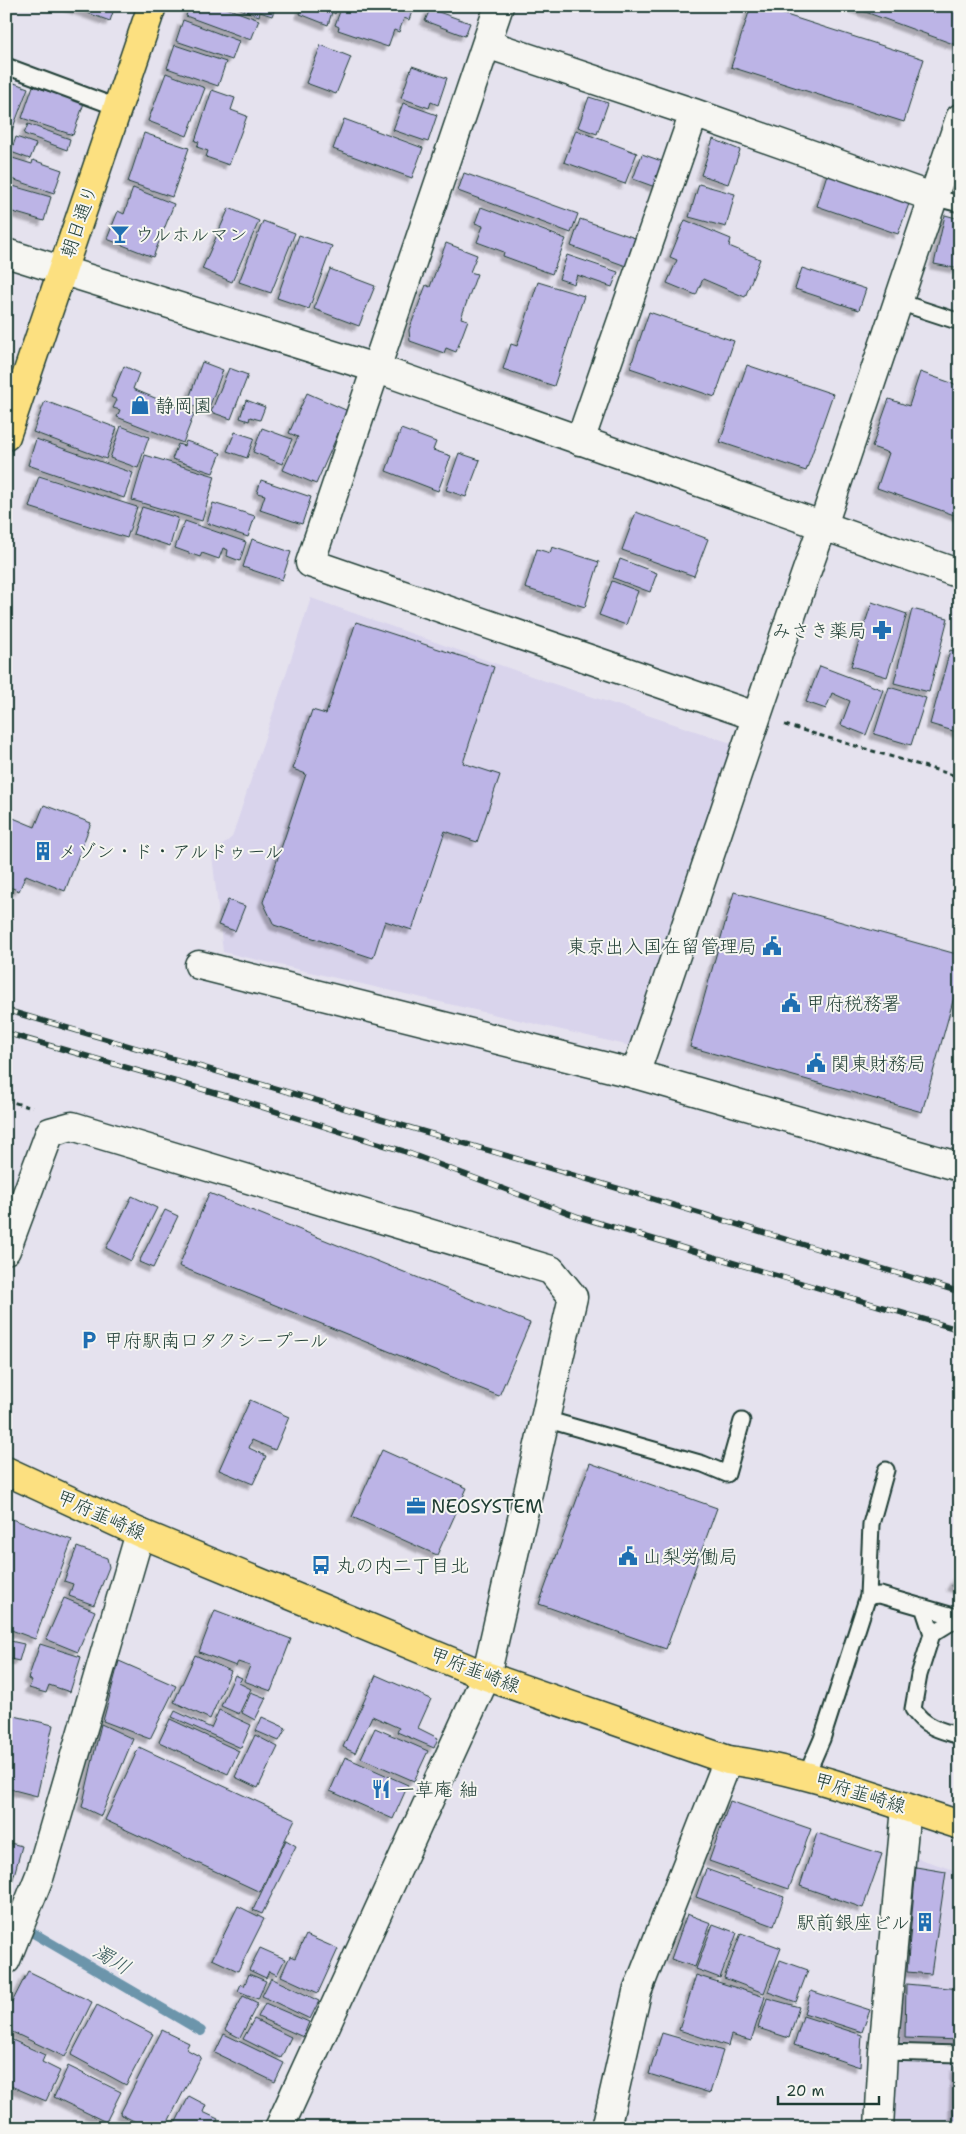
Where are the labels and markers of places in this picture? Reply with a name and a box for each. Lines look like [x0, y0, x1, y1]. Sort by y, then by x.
place label: ウルホルマン [135, 222, 248, 247]
bar icon: ウルホルマン [109, 223, 131, 245]
place label: 静岡園 [155, 393, 212, 418]
shop icon: 静岡園 [129, 394, 151, 416]
place label: みさき薬局 [772, 618, 867, 643]
pharmacy icon: みさき薬局 [871, 619, 893, 641]
place label: メゾン・ド・アルドゥール [58, 839, 284, 864]
building icon: メゾン・ド・アルドゥール [32, 840, 54, 862]
place label: 東京出入国在留管理局 [567, 934, 757, 959]
public building icon: 東京出入国在留管理局 [761, 935, 783, 957]
place label: 甲府税務署 [806, 991, 901, 1016]
public building icon: 甲府税務署 [780, 992, 802, 1014]
place label: 関東財務局 [831, 1051, 926, 1076]
public building icon: 関東財務局 [805, 1052, 827, 1074]
place label: 甲府駅南口タクシープール [104, 1328, 329, 1353]
parking icon: 甲府駅南口タクシープール [78, 1329, 100, 1351]
place label: NEOSYSTEM [431, 1494, 543, 1519]
office icon: NEOSYSTEM [405, 1495, 427, 1517]
place label: 山梨労働局 [643, 1544, 738, 1569]
public building icon: 山梨労働局 [617, 1545, 639, 1567]
place label: 丸の内二丁目北 [336, 1553, 469, 1578]
bus stop icon: 丸の内二丁目北 [310, 1554, 332, 1576]
place label: 一草庵 紬 [396, 1777, 478, 1802]
restaurant icon: 一草庵 紬 [370, 1778, 392, 1800]
place label: 駅前銀座ビル [796, 1910, 910, 1935]
building icon: 駅前銀座ビル [914, 1911, 936, 1933]

